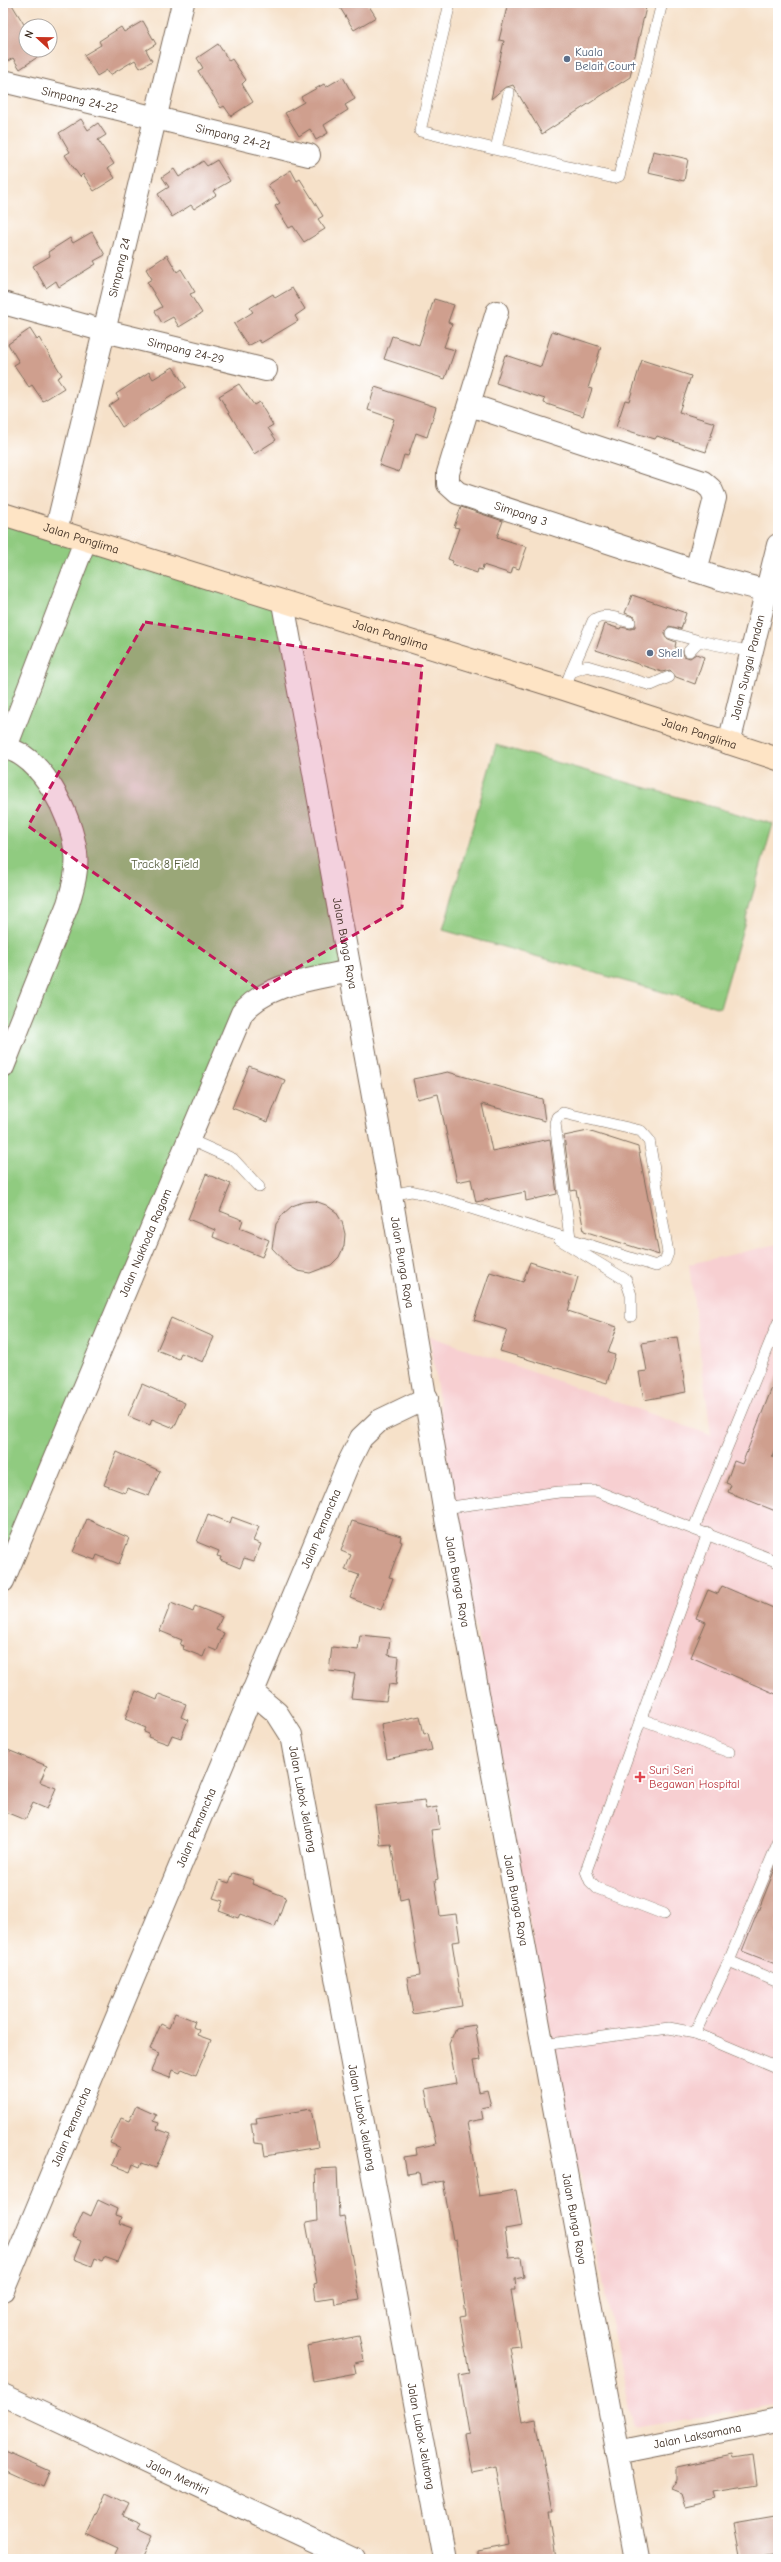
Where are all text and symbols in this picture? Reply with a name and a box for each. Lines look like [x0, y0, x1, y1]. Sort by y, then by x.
north arrow [18, 18, 58, 58]
text: N [22, 29, 37, 40]
place label: Kuala Belait Court [575, 45, 636, 73]
marker: Kuala Belait Court [562, 54, 572, 64]
street label: Simpang 24-22 [40, 84, 119, 116]
street label: Simpang 24-21 [194, 121, 273, 153]
street label: Simpang 24 [105, 236, 133, 299]
street label: Simpang 24-29 [146, 335, 226, 367]
street label: Simpang 3 [493, 498, 549, 529]
street label: Jalan Panglima [42, 520, 121, 557]
street label: Jalan Sungai Pandan [728, 613, 768, 721]
street label: Jalan Panglima [351, 617, 430, 653]
place label: Shell [658, 646, 682, 660]
marker: Shell [645, 648, 655, 658]
street label: Jalan Panglima [660, 714, 739, 752]
park label: Track 8 Field [131, 857, 199, 871]
street label: Jalan Bunga Raya [330, 897, 360, 990]
street label: Jalan Nakhoda Ragam [116, 1186, 174, 1299]
street label: Jalan Bunga Raya [388, 1215, 417, 1309]
street label: Jalan Pemancha [298, 1487, 344, 1570]
street label: Jalan Bunga Raya [442, 1535, 473, 1628]
street label: Jalan Lubok Jelutong [286, 1745, 320, 1854]
place label: Suri Seri Begawan Hospital [649, 1763, 740, 1791]
marker: Suri Seri Begawan Hospital [634, 1771, 646, 1783]
street label: Jalan Pemancha [173, 1786, 219, 1869]
street label: Jalan Bunga Raya [501, 1853, 531, 1947]
street label: Jalan Lubok Jelutong [345, 2063, 379, 2172]
street label: Jalan Pemancha [48, 2085, 94, 2168]
street label: Jalan Bunga Raya [559, 2172, 590, 2266]
street label: Jalan Lubok Jelutong [404, 2382, 438, 2491]
street label: Jalan Laksamana [652, 2420, 743, 2452]
street label: Jalan Mentiri [144, 2456, 211, 2498]

